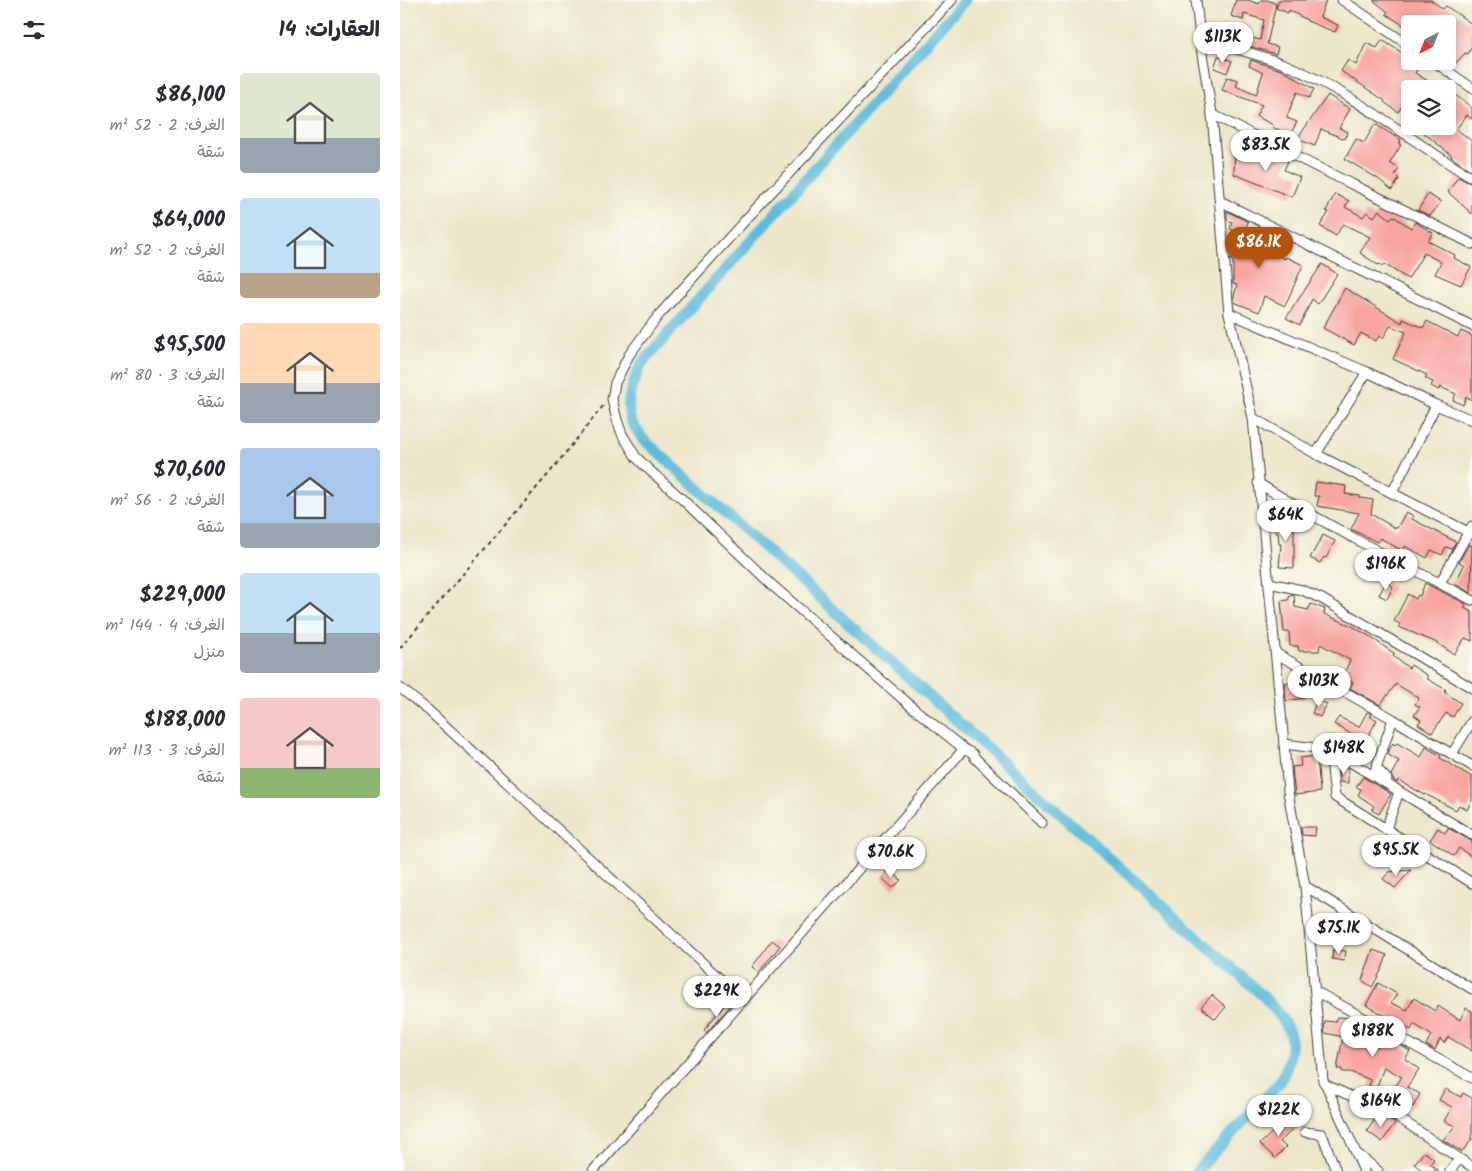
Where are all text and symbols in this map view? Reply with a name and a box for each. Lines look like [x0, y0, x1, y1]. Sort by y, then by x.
text: العقارات: 14 [279, 14, 380, 47]
north arrow [1401, 15, 1456, 70]
map controls [1401, 15, 1456, 135]
icon: filters [20, 16, 48, 44]
pin: $113K [1188, 22, 1258, 64]
text: $113K [1204, 25, 1242, 50]
text: $86,100 [155, 79, 225, 112]
button: layers [1401, 80, 1456, 135]
icon: home [280, 93, 340, 153]
text: الغرف: 2 · 52 m² [110, 113, 225, 138]
pin: $83.5K [1225, 130, 1307, 172]
text: $83.5K [1241, 133, 1291, 158]
text: شقة [197, 140, 225, 165]
text: $64,000 [152, 204, 225, 237]
icon: home [280, 218, 340, 278]
pin: $86.1K [1218, 226, 1300, 269]
text: $86.1K [1236, 230, 1282, 255]
text: الغرف: 2 · 52 m² [110, 238, 225, 263]
text: شقة [197, 265, 225, 290]
text: $95,500 [154, 329, 225, 362]
icon: home [280, 343, 340, 403]
text: الغرف: 3 · 80 m² [110, 363, 225, 388]
text: شقة [197, 390, 225, 415]
text: $70,600 [153, 454, 225, 487]
icon: home [280, 468, 340, 528]
text: الغرف: 2 · 56 m² [110, 488, 225, 513]
pin: $64K [1256, 500, 1316, 542]
text: $64K [1268, 503, 1304, 528]
text: شقة [197, 515, 225, 540]
pin: $196K [1351, 548, 1421, 591]
text: $196K [1366, 552, 1406, 577]
text: $229,000 [140, 579, 225, 612]
icon: home [280, 593, 340, 653]
text: الغرف: 4 · 144 m² [106, 613, 225, 638]
text: منزل [193, 640, 225, 665]
pin: $103K [1284, 666, 1354, 708]
text: $103K [1299, 669, 1339, 694]
text: $188,000 [144, 704, 225, 737]
icon: home [280, 718, 340, 778]
pin: $148K [1309, 732, 1379, 775]
text: $148K [1323, 736, 1365, 761]
text: الغرف: 3 · 113 m² [109, 738, 225, 763]
text: شقة [197, 765, 225, 790]
pin: $95.5K [1355, 834, 1437, 877]
pin: $70.6K [850, 836, 932, 879]
text: $95.5K [1372, 838, 1420, 863]
text: $70.6K [867, 840, 915, 865]
pin: $75.1K [1298, 912, 1380, 955]
text: $75.1K [1317, 916, 1361, 941]
pin: $229K [682, 976, 752, 1018]
text: $229K [694, 979, 740, 1004]
pin: $188K [1338, 1016, 1408, 1058]
text: $188K [1352, 1019, 1394, 1044]
pin: $164K [1346, 1086, 1416, 1128]
text: $164K [1360, 1089, 1402, 1114]
pin: $122K [1244, 1094, 1314, 1137]
text: $122K [1258, 1098, 1300, 1123]

